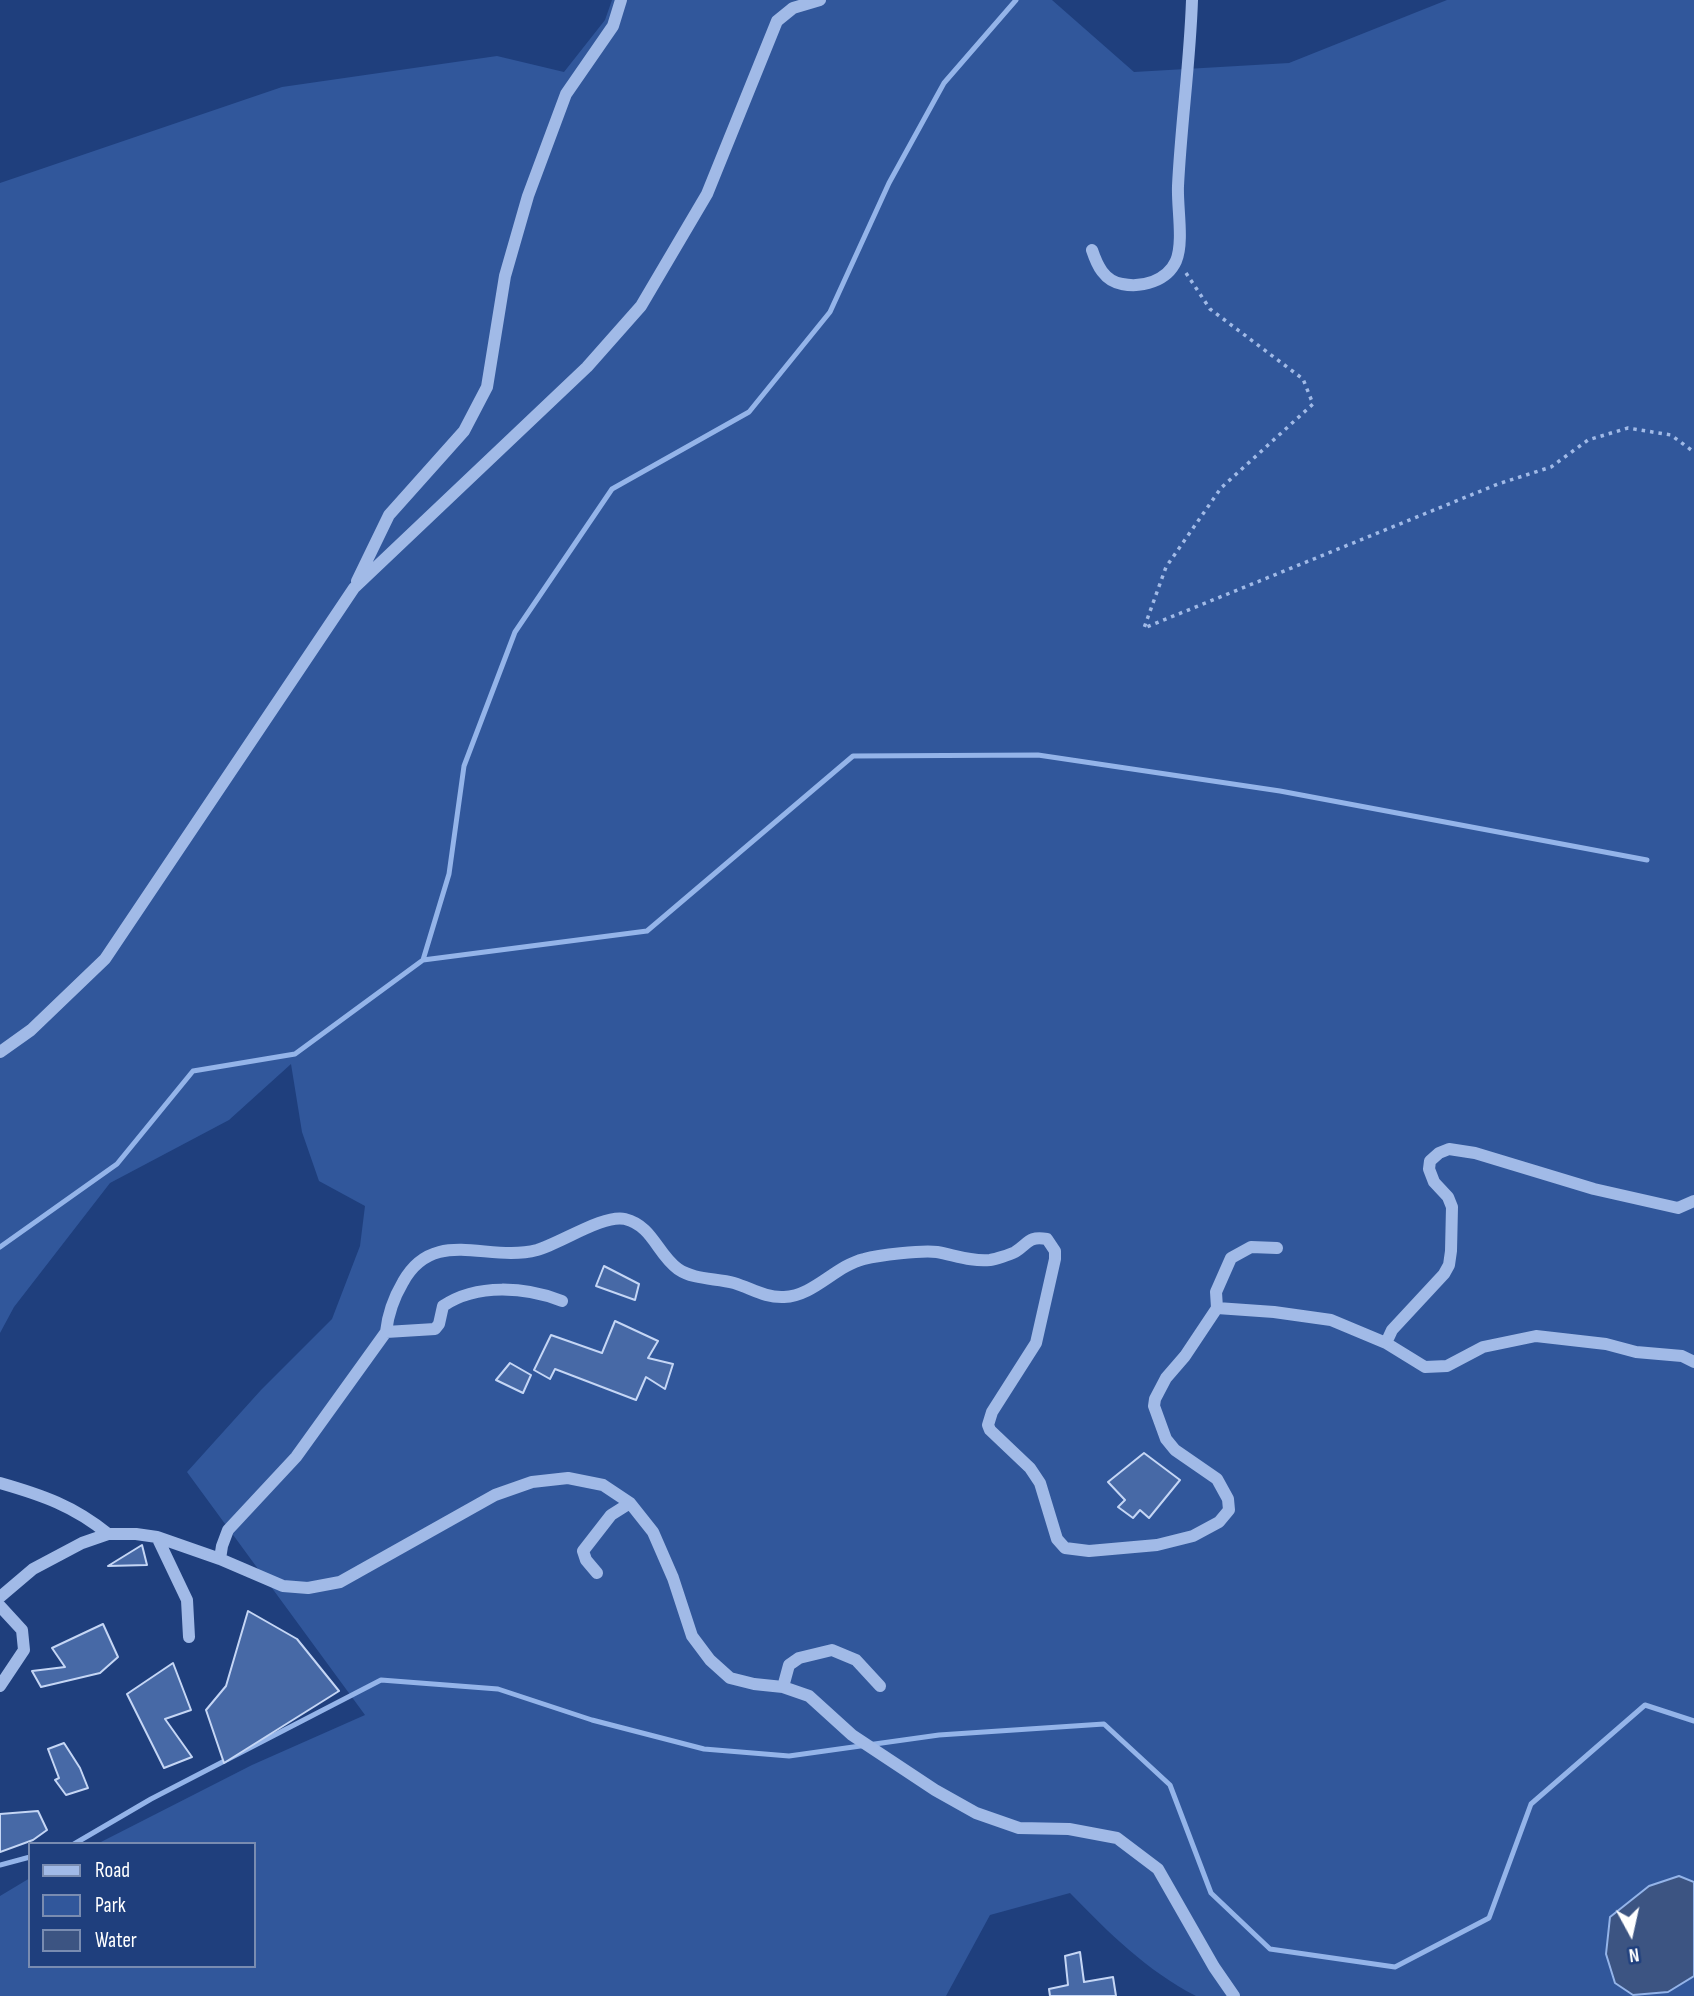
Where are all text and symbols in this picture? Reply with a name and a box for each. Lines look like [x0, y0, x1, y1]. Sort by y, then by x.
legend [28, 1842, 256, 1968]
text: Road [95, 1858, 130, 1883]
text: Park [95, 1893, 126, 1918]
north arrow [1596, 1898, 1666, 1968]
text: Water [95, 1928, 137, 1953]
text: N [1627, 1942, 1641, 1966]

